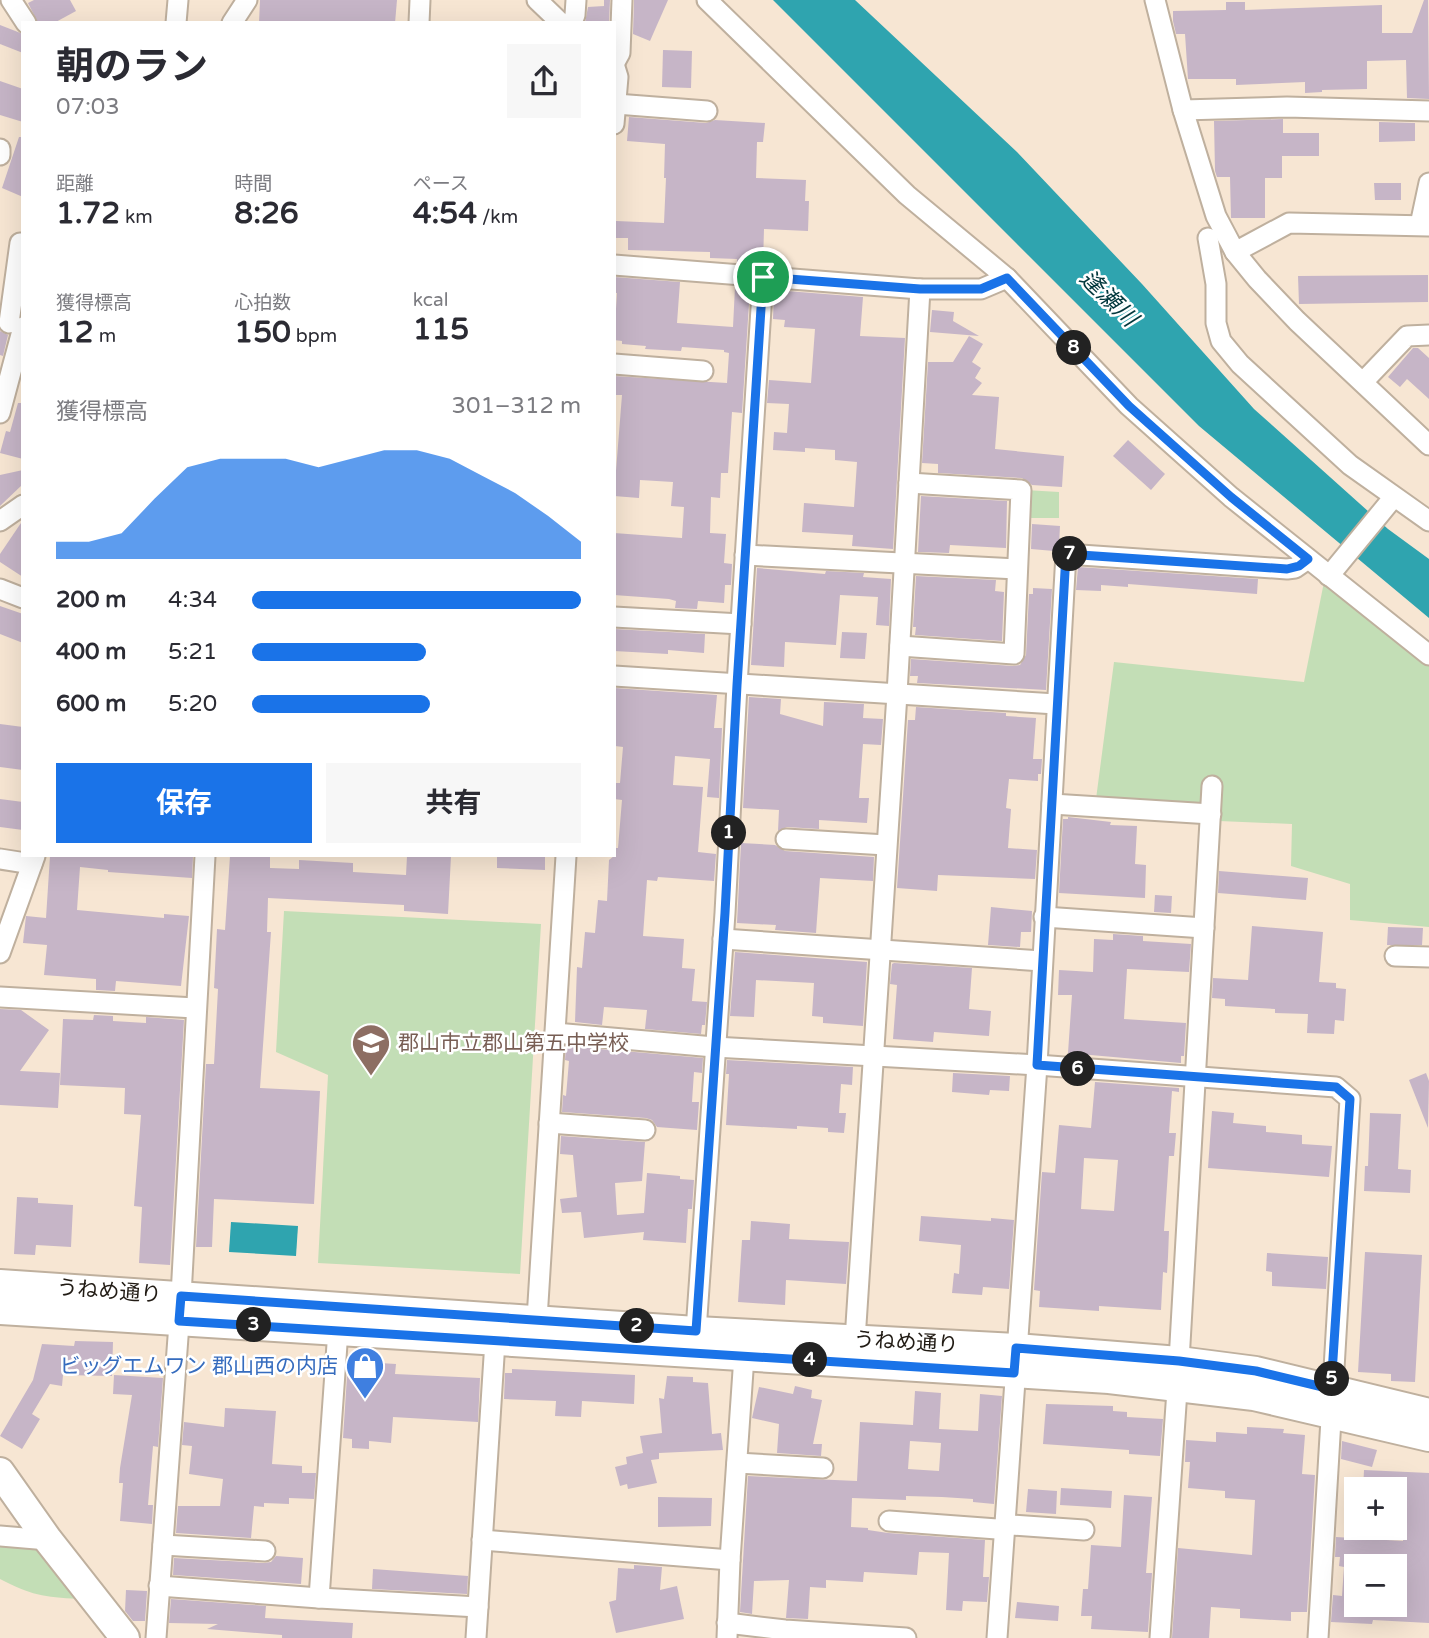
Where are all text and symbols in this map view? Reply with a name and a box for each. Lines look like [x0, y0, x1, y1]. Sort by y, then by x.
text: 朝のラン [56, 44, 208, 90]
button: share [507, 44, 581, 118]
text: 07:03 [56, 93, 120, 121]
text: 距離 [56, 173, 94, 195]
text: 時間 [234, 173, 272, 195]
text: ペース [413, 173, 469, 195]
text: 1.72 [56, 195, 120, 232]
text: 8:26 [234, 195, 299, 232]
text: 4:54 [413, 195, 477, 232]
text: km [120, 206, 153, 228]
text: /km [477, 206, 518, 228]
pin [733, 247, 793, 307]
icon: arrive [744, 258, 782, 296]
water label: 逢瀬川 [1074, 265, 1145, 335]
text: kcal [413, 289, 448, 311]
text: 獲得標高 [56, 292, 132, 314]
text: 心拍数 [234, 292, 291, 314]
text: 115 [413, 311, 469, 348]
text: 12 [56, 314, 94, 351]
text: 150 [234, 314, 291, 351]
text: m [94, 325, 116, 347]
text: bpm [291, 325, 337, 347]
pin: 8 [1056, 330, 1092, 366]
text: 8 [1068, 336, 1079, 358]
text: 301–312 m [452, 392, 581, 420]
text: 獲得標高 [56, 398, 148, 426]
pin: 7 [1052, 536, 1088, 572]
text: 7 [1064, 542, 1075, 564]
text: 200 m [56, 586, 126, 614]
text: 4:34 [168, 586, 217, 614]
text: 400 m [56, 638, 126, 666]
text: 5:21 [168, 638, 217, 666]
text: 600 m [56, 690, 126, 718]
text: 5:20 [168, 690, 217, 718]
button: 保存 [56, 763, 312, 843]
button: 共有 [326, 763, 581, 843]
pin: 1 [712, 816, 746, 850]
text: 1 [723, 821, 734, 843]
school or university icon: 郡山市立郡山第五中学校 [350, 1022, 392, 1077]
place label: 郡山市立郡山第五中学校 [398, 1031, 629, 1056]
pin: 6 [1060, 1052, 1096, 1086]
text: 6 [1072, 1057, 1083, 1079]
street label: うねめ通り [56, 1275, 162, 1308]
pin: 3 [236, 1308, 272, 1342]
pin: 2 [620, 1308, 654, 1344]
text: 3 [248, 1313, 259, 1335]
text: 2 [631, 1314, 642, 1336]
street label: うねめ通り [853, 1327, 959, 1358]
pin: 4 [792, 1342, 828, 1378]
shop icon: ビッグエムワン 郡山西の内店 [344, 1345, 386, 1400]
text: 4 [804, 1348, 815, 1370]
place label: ビッグエムワン 郡山西の内店 [60, 1354, 338, 1379]
pin: 5 [1314, 1362, 1350, 1396]
text: 5 [1326, 1367, 1337, 1389]
map controls [1344, 1477, 1407, 1617]
button: + [1344, 1477, 1407, 1540]
button: − [1344, 1554, 1407, 1617]

